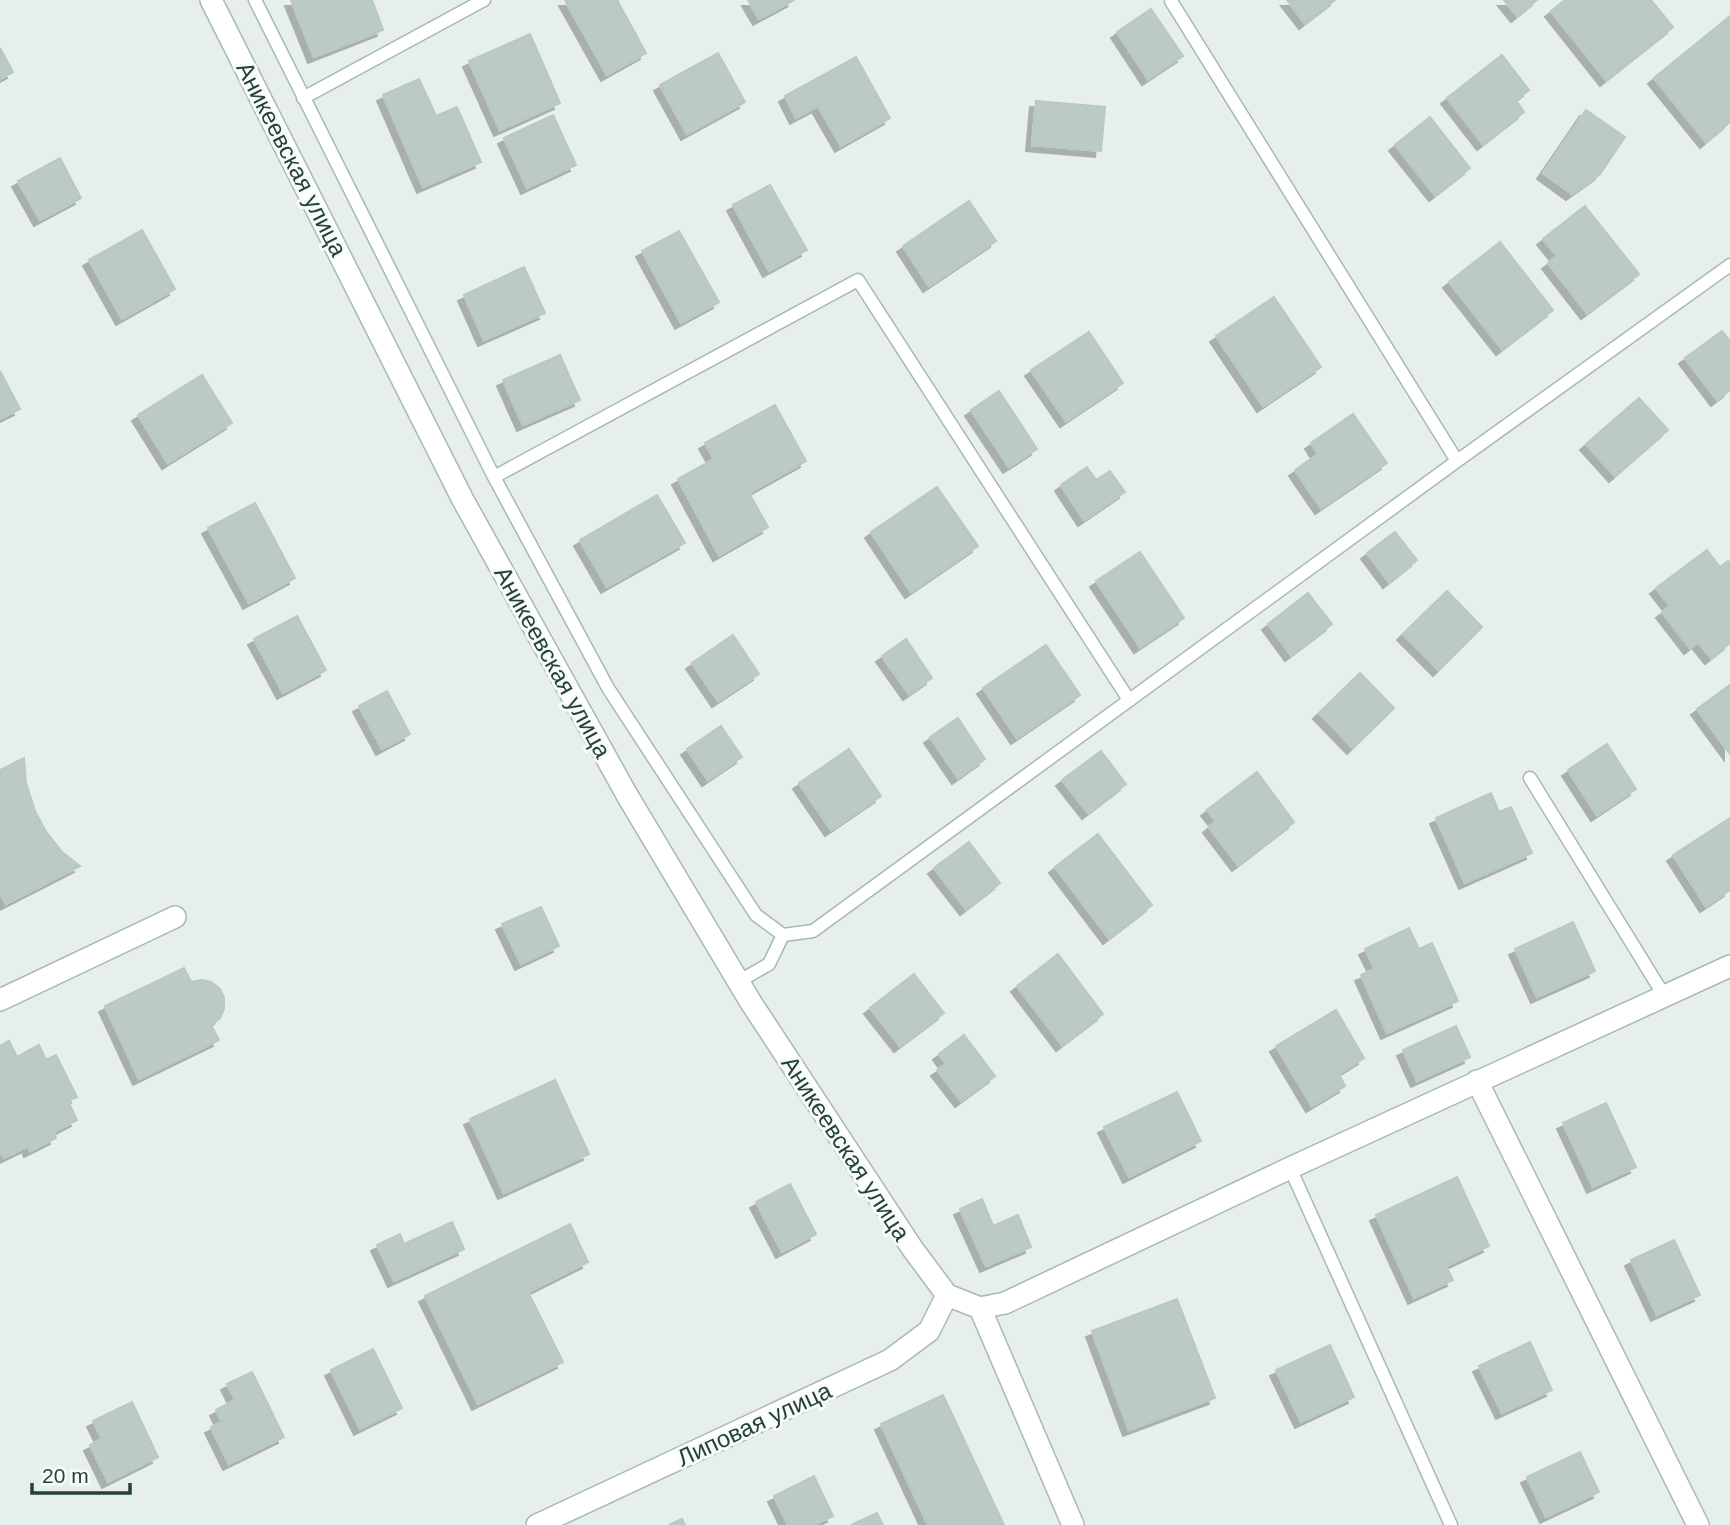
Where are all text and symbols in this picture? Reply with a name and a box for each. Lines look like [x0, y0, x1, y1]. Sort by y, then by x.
street label: Аникеевская улица [231, 57, 353, 261]
street label: Аникеевская улица [489, 562, 617, 763]
street label: Аникеевская улица [776, 1051, 916, 1246]
street label: Липовая улица [673, 1376, 836, 1472]
scale bar [32, 1452, 130, 1496]
text: 20 m [42, 1464, 89, 1487]

